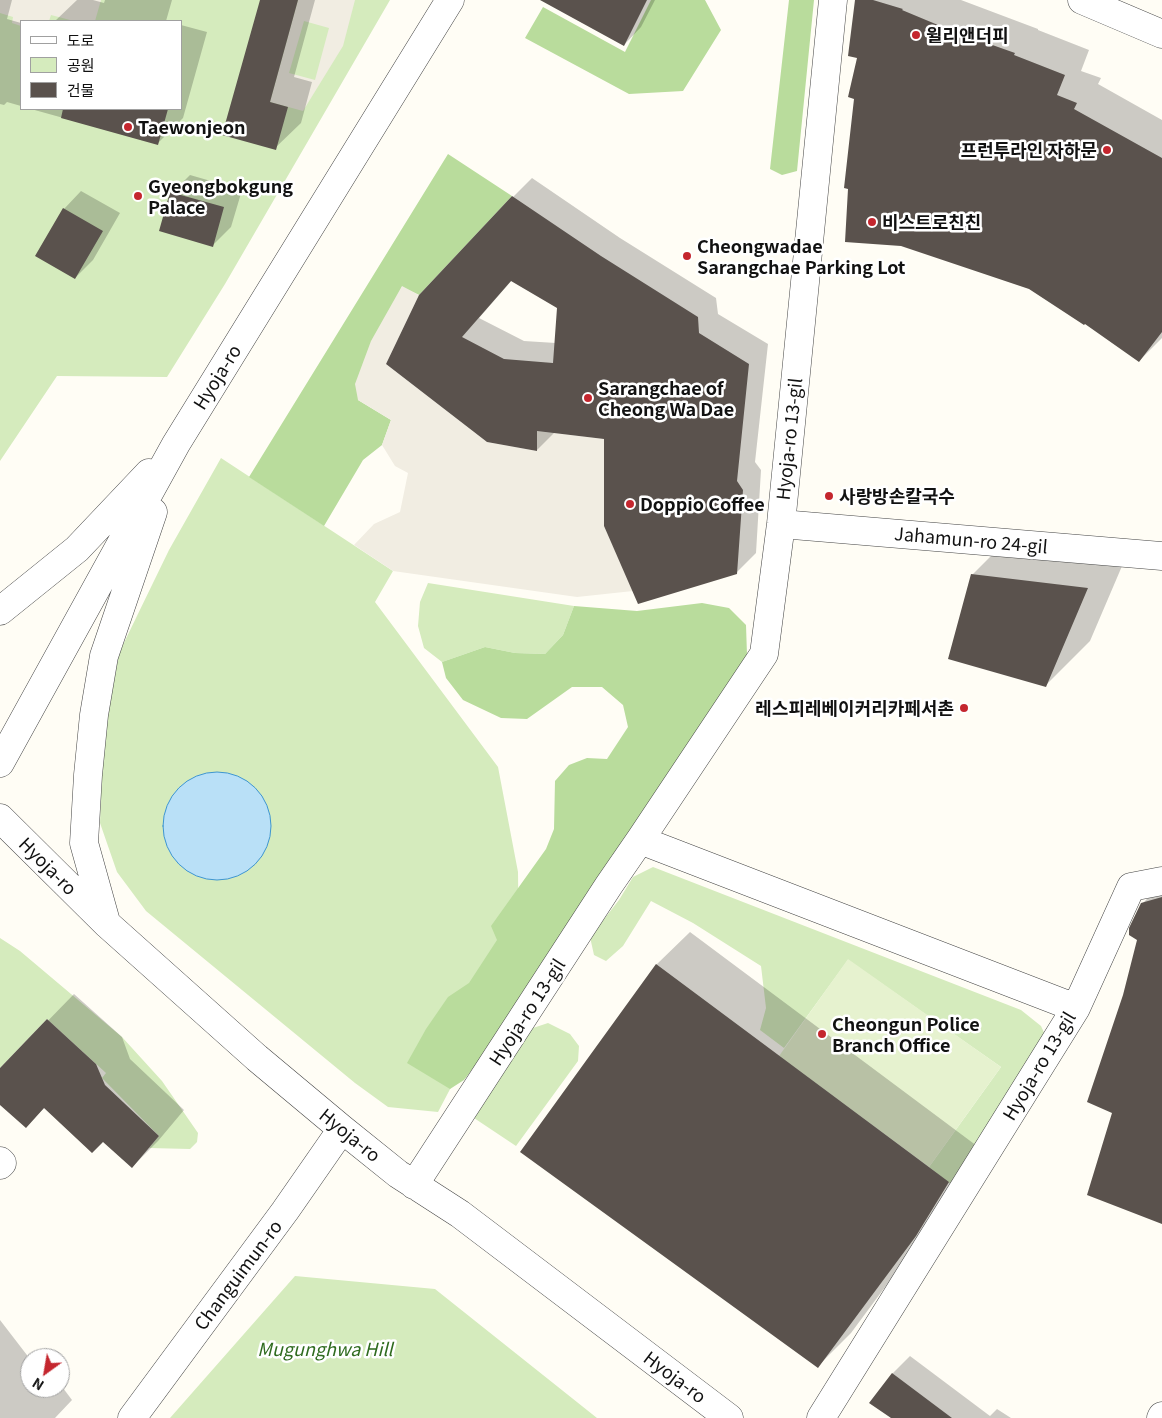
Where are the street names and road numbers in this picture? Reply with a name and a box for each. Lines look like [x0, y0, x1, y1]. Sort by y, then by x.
street label: Hyoja-ro [189, 341, 245, 413]
street label: Hyoja-ro 13-gil [772, 377, 806, 501]
street label: Jahamun-ro 24-gil [893, 523, 1049, 557]
street label: Hyoja-ro [15, 833, 81, 899]
street label: Hyoja-ro 13-gil [485, 955, 569, 1069]
street label: Hyoja-ro 13-gil [998, 1008, 1080, 1124]
street label: Hyoja-ro [315, 1104, 385, 1166]
street label: Changuimun-ro [190, 1216, 286, 1334]
street label: Hyoja-ro [640, 1347, 710, 1407]

